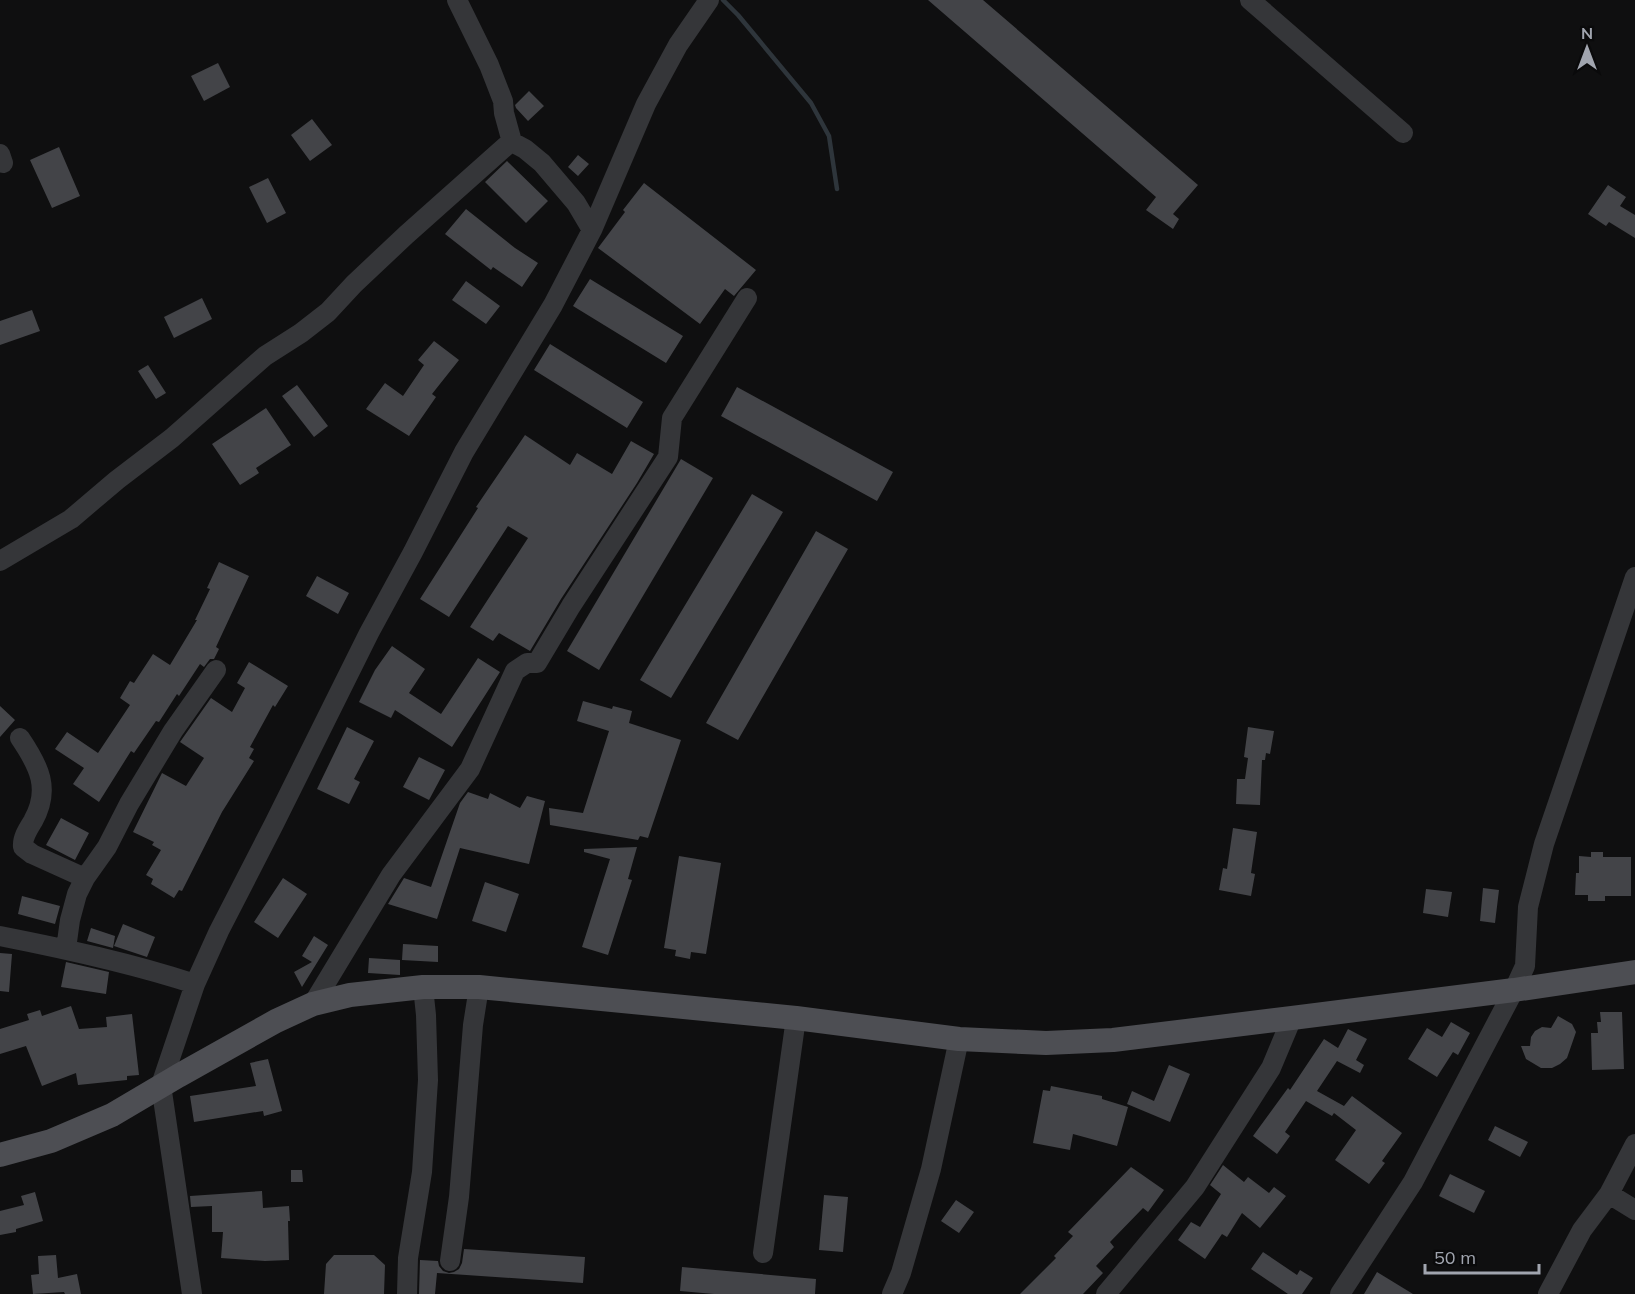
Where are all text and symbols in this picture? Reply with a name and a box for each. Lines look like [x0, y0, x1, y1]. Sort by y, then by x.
north arrow [1557, 18, 1617, 78]
text: N [1581, 23, 1593, 43]
scale bar [1425, 1237, 1539, 1275]
text: 50 m [1434, 1246, 1476, 1269]

